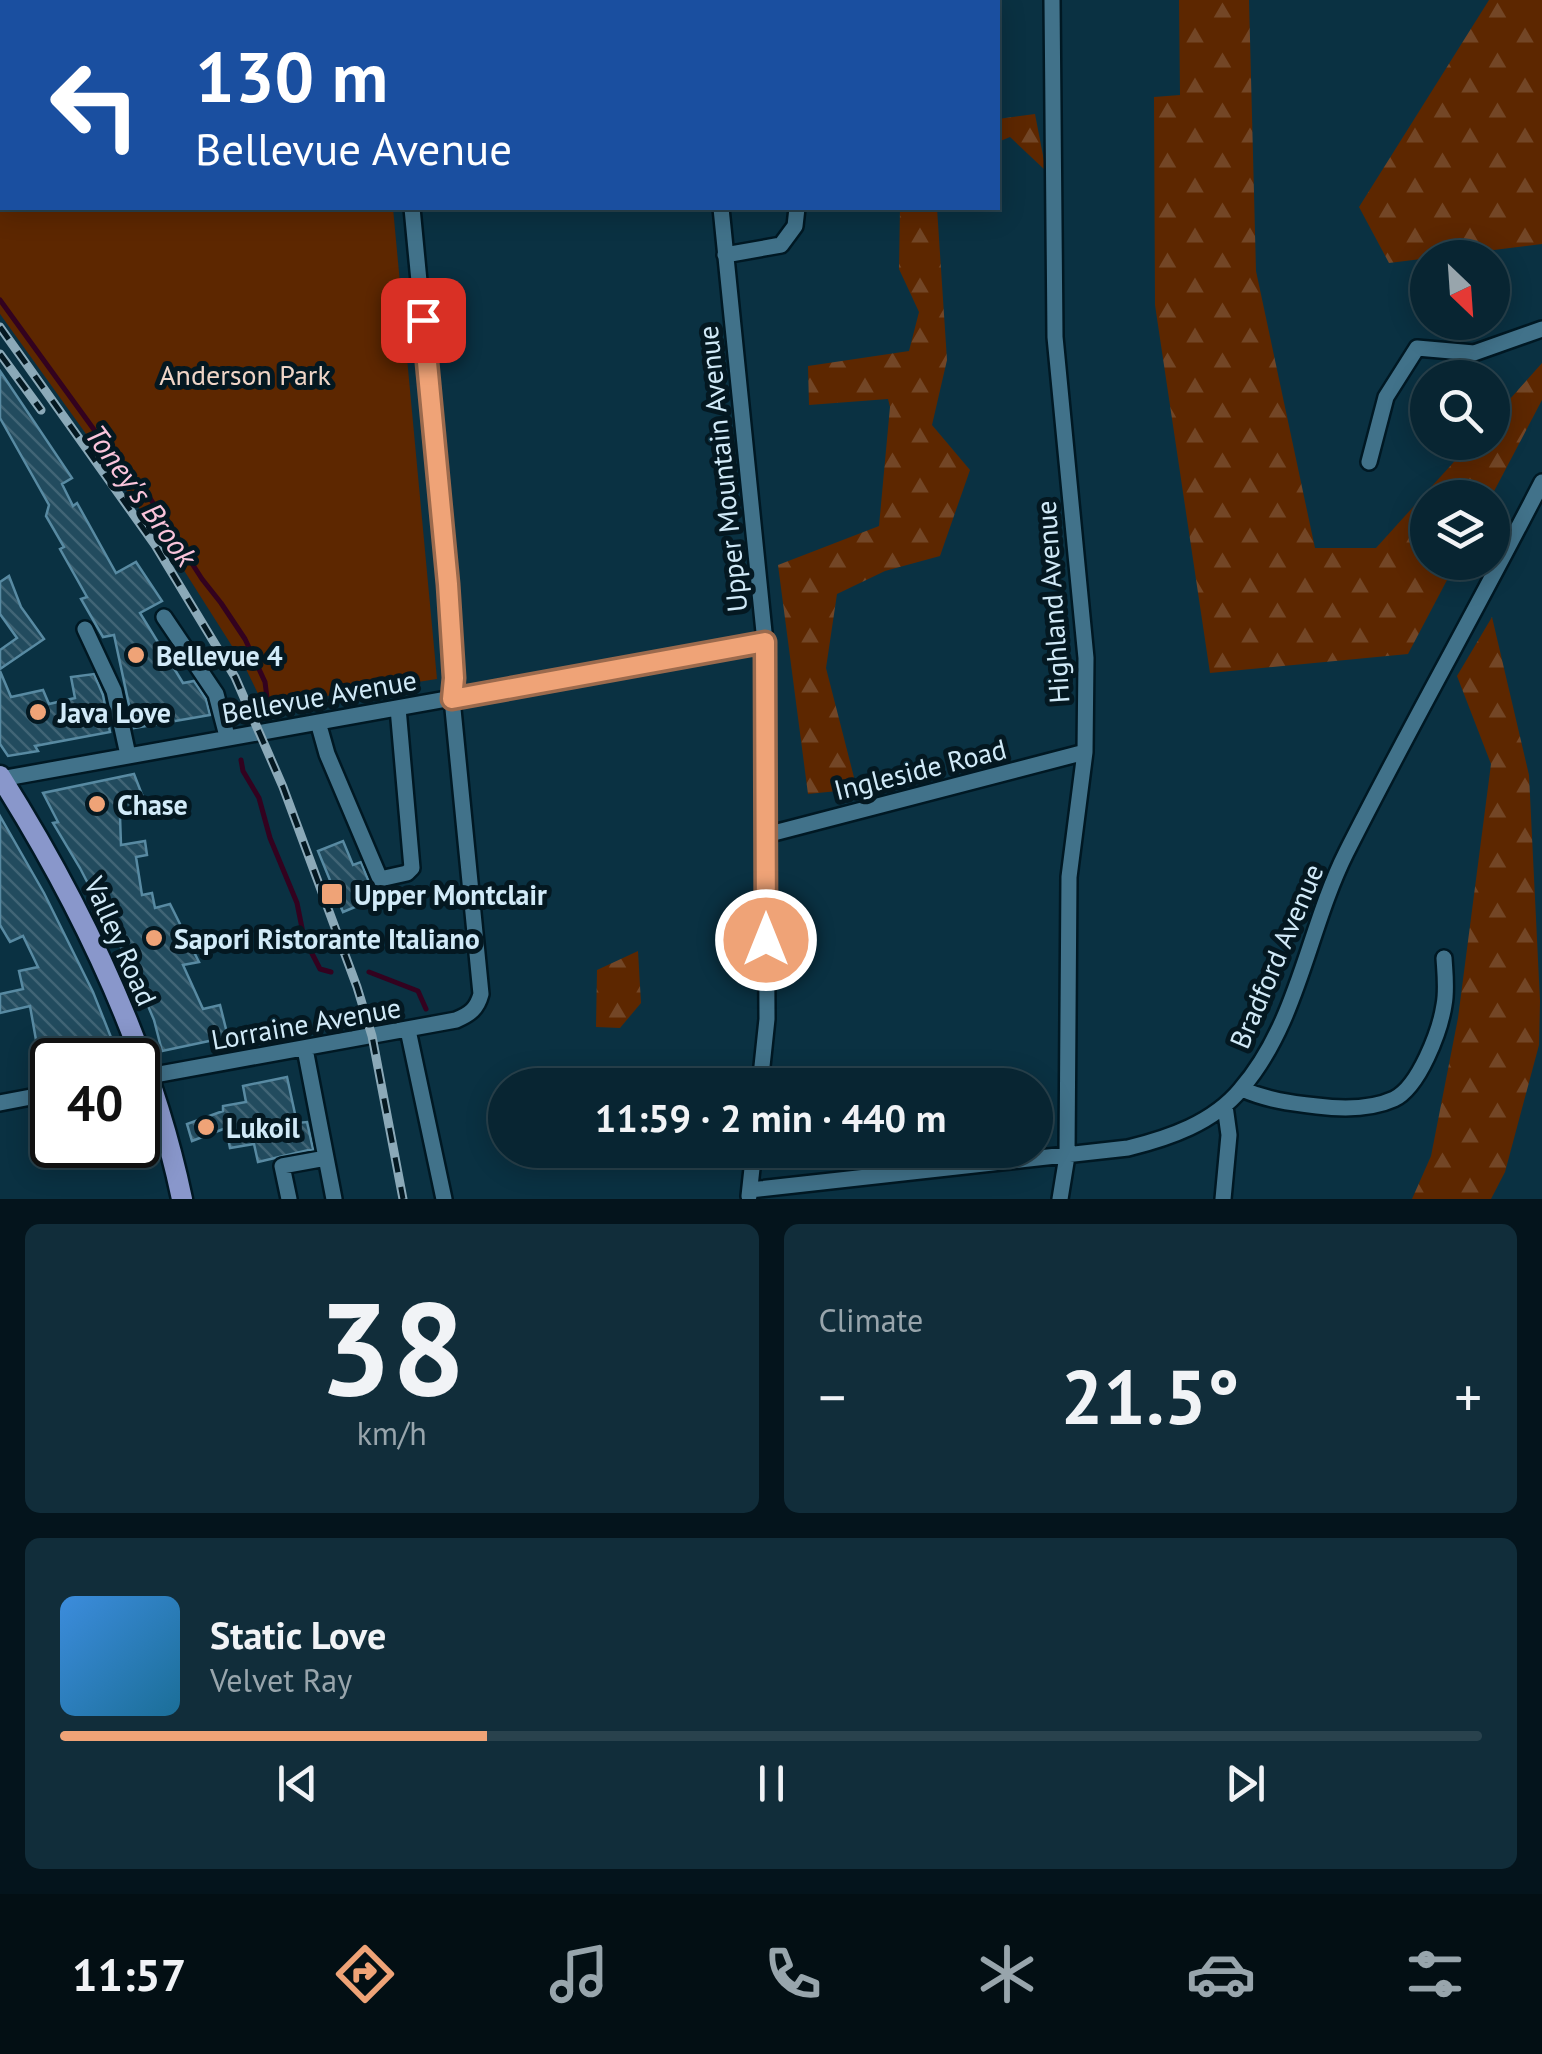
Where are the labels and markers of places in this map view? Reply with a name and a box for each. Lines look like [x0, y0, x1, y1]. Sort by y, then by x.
pin [381, 278, 466, 363]
place label: Bellevue 4 [156, 637, 283, 674]
marker: Bellevue 4 [125, 644, 147, 666]
place label: Java Love [57, 694, 171, 731]
marker: Java Love [27, 701, 49, 723]
place label: Chase [117, 786, 188, 823]
marker: Chase [86, 793, 108, 815]
place label: Upper Montclair [354, 876, 547, 913]
marker: Upper Montclair [319, 881, 345, 907]
place label: Sapori Ristorante Italiano [174, 920, 480, 957]
marker: Sapori Ristorante Italiano [143, 927, 165, 949]
place label: Lukoil [226, 1109, 300, 1146]
marker: Lukoil [195, 1116, 217, 1138]

